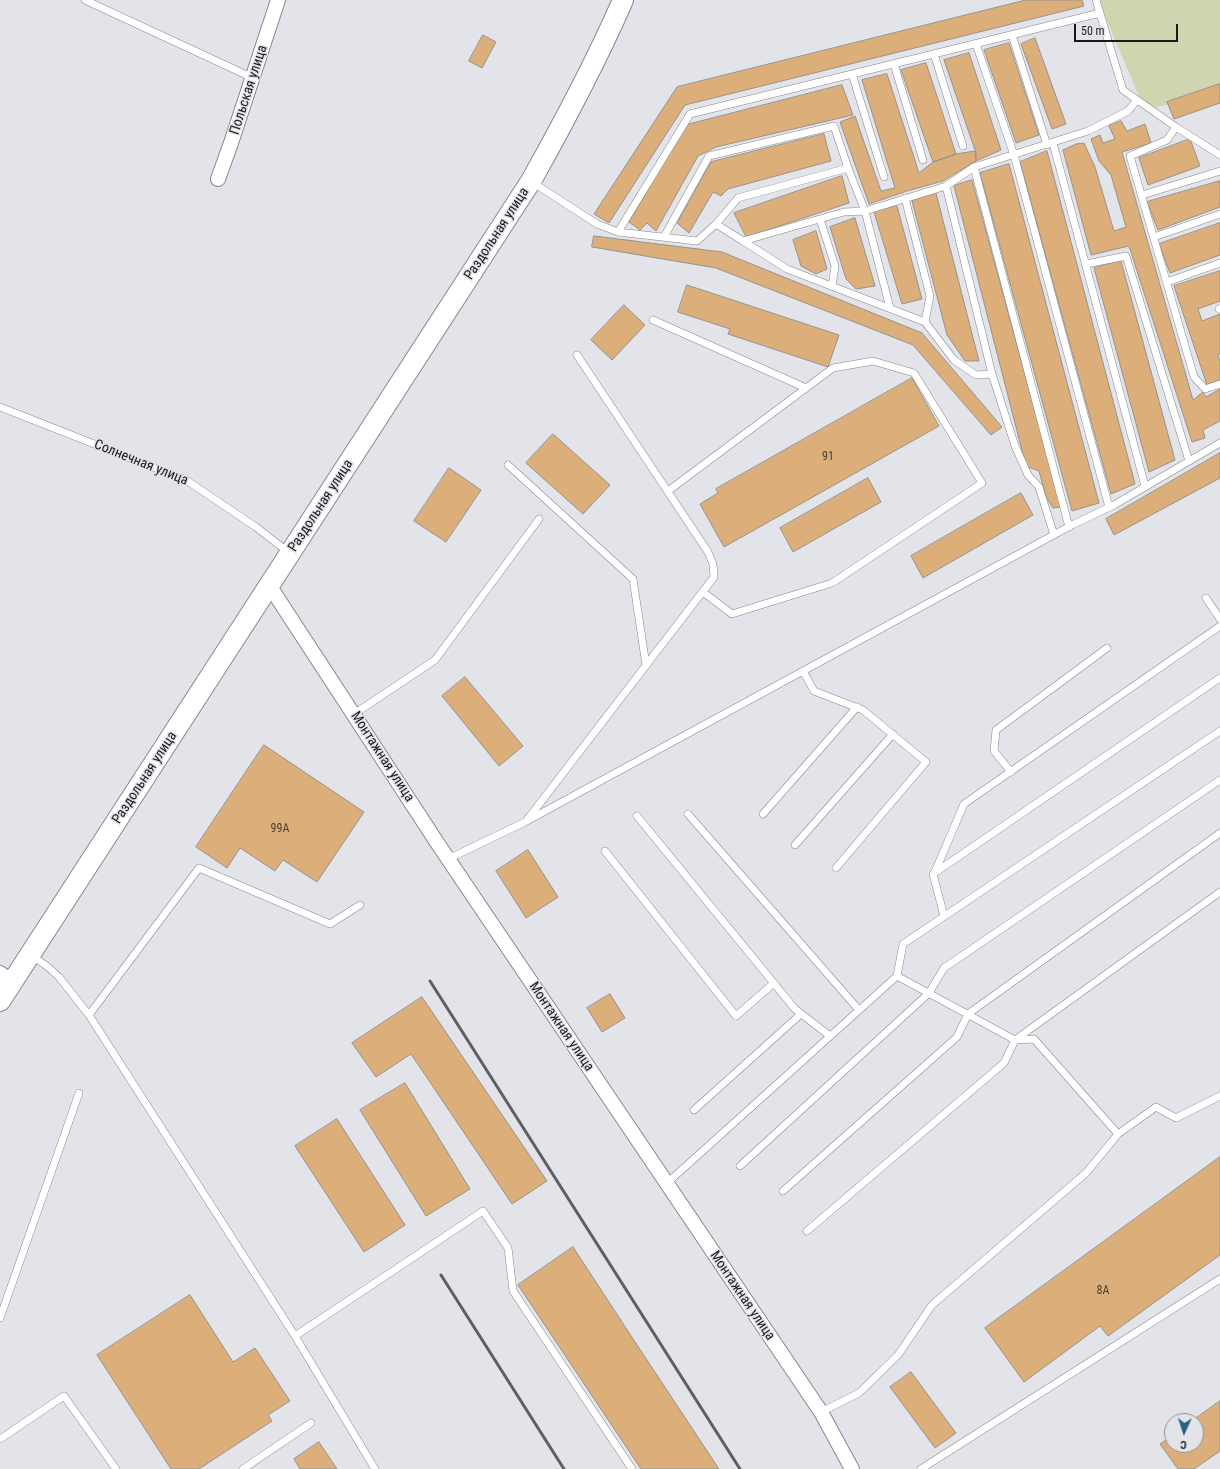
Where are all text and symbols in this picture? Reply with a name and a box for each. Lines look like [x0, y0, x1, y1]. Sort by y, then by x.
scale bar [1076, 16, 1180, 42]
text: 50 m [1081, 24, 1105, 38]
street label: Польская улица [227, 43, 271, 137]
street label: Раздольная улица [461, 185, 533, 283]
street label: Солнечная улица [91, 436, 191, 490]
house number: 91 [822, 450, 834, 464]
street label: Раздольная улица [285, 457, 357, 555]
street label: Монтажная улица [347, 709, 417, 805]
street label: Раздольная улица [109, 729, 181, 827]
house number: 99А [271, 822, 289, 836]
street label: Монтажная улица [525, 979, 597, 1075]
street label: Монтажная улица [706, 1248, 778, 1344]
house number: 8А [1097, 1284, 1109, 1298]
north arrow [1164, 1413, 1204, 1453]
text: С [1180, 1438, 1187, 1451]

